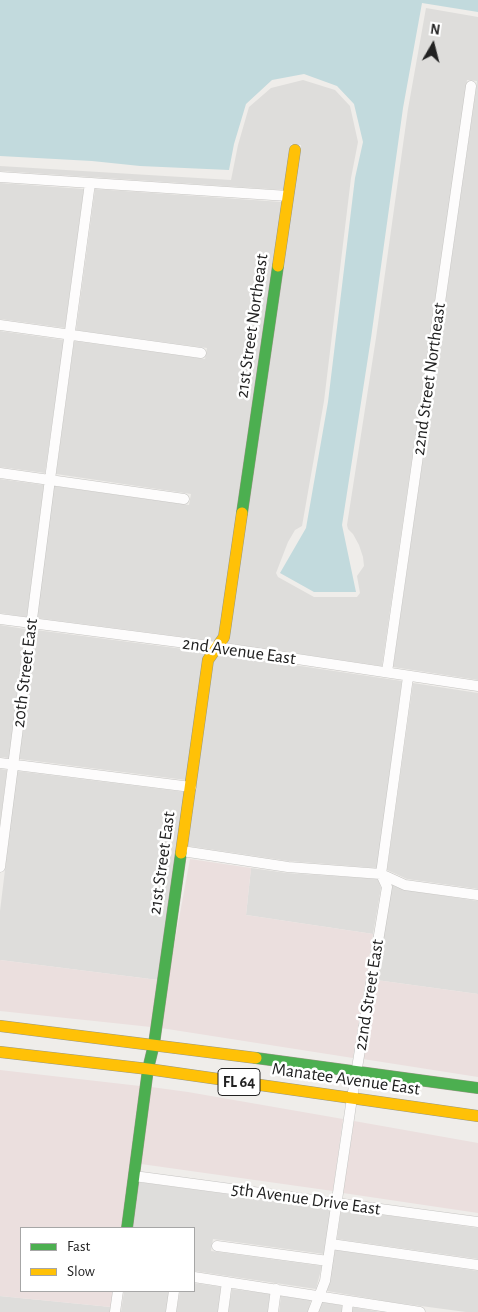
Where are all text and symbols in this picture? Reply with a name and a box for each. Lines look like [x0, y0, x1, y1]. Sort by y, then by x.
north arrow [408, 20, 458, 70]
text: N [429, 23, 441, 38]
street label: 21st Street Northeast [231, 252, 273, 400]
street label: 22nd Street Northeast [408, 301, 450, 457]
street label: 20th Street East [8, 617, 42, 729]
street label: 2nd Avenue East [181, 632, 297, 670]
street label: 21st Street East [144, 810, 180, 916]
street label: 22nd Street East [350, 938, 388, 1052]
street label: Manatee Avenue East [271, 1058, 421, 1100]
road number: FL 64 [218, 1068, 260, 1096]
street label: 5th Avenue Drive East [230, 1178, 382, 1220]
legend [20, 1227, 195, 1292]
text: Fast [67, 1239, 90, 1254]
text: Slow [67, 1264, 95, 1279]

